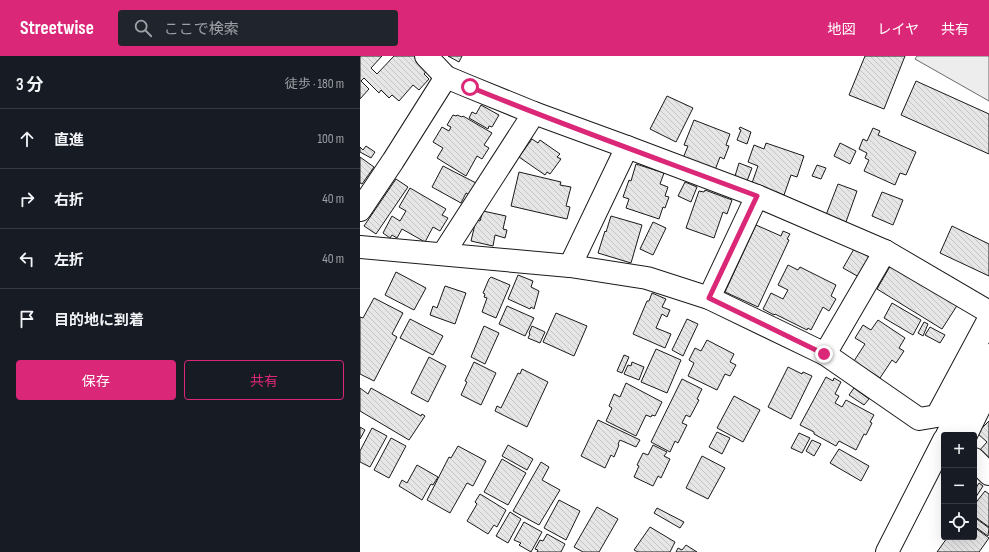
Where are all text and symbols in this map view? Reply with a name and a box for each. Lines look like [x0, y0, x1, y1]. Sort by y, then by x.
search box [118, 10, 398, 46]
text: Streetwise [20, 17, 94, 40]
icon: search [132, 17, 154, 39]
text: ここで検索 [164, 20, 239, 39]
text: 地図 [827, 21, 855, 38]
text: レイヤ [877, 21, 919, 38]
text: 共有 [941, 21, 969, 38]
text: 3 分 [16, 75, 43, 95]
text: 徒歩 · 180 m [285, 76, 344, 92]
route start [461, 78, 479, 96]
icon: ahead [16, 128, 38, 150]
text: 直進 [54, 131, 84, 150]
text: 100 m [317, 131, 344, 147]
icon: right [16, 188, 38, 210]
text: 右折 [54, 191, 84, 210]
text: 40 m [322, 191, 344, 207]
icon: left [16, 248, 38, 270]
text: 左折 [54, 251, 84, 270]
text: 40 m [322, 251, 344, 267]
icon: arrive [16, 308, 38, 330]
text: 目的地に到着 [54, 311, 144, 330]
route end [815, 345, 833, 363]
button: 保存 [16, 360, 176, 400]
button: 共有 [184, 360, 344, 400]
map controls [941, 432, 977, 540]
button: + [941, 432, 977, 468]
button: − [941, 468, 977, 504]
button: locate [941, 504, 977, 540]

